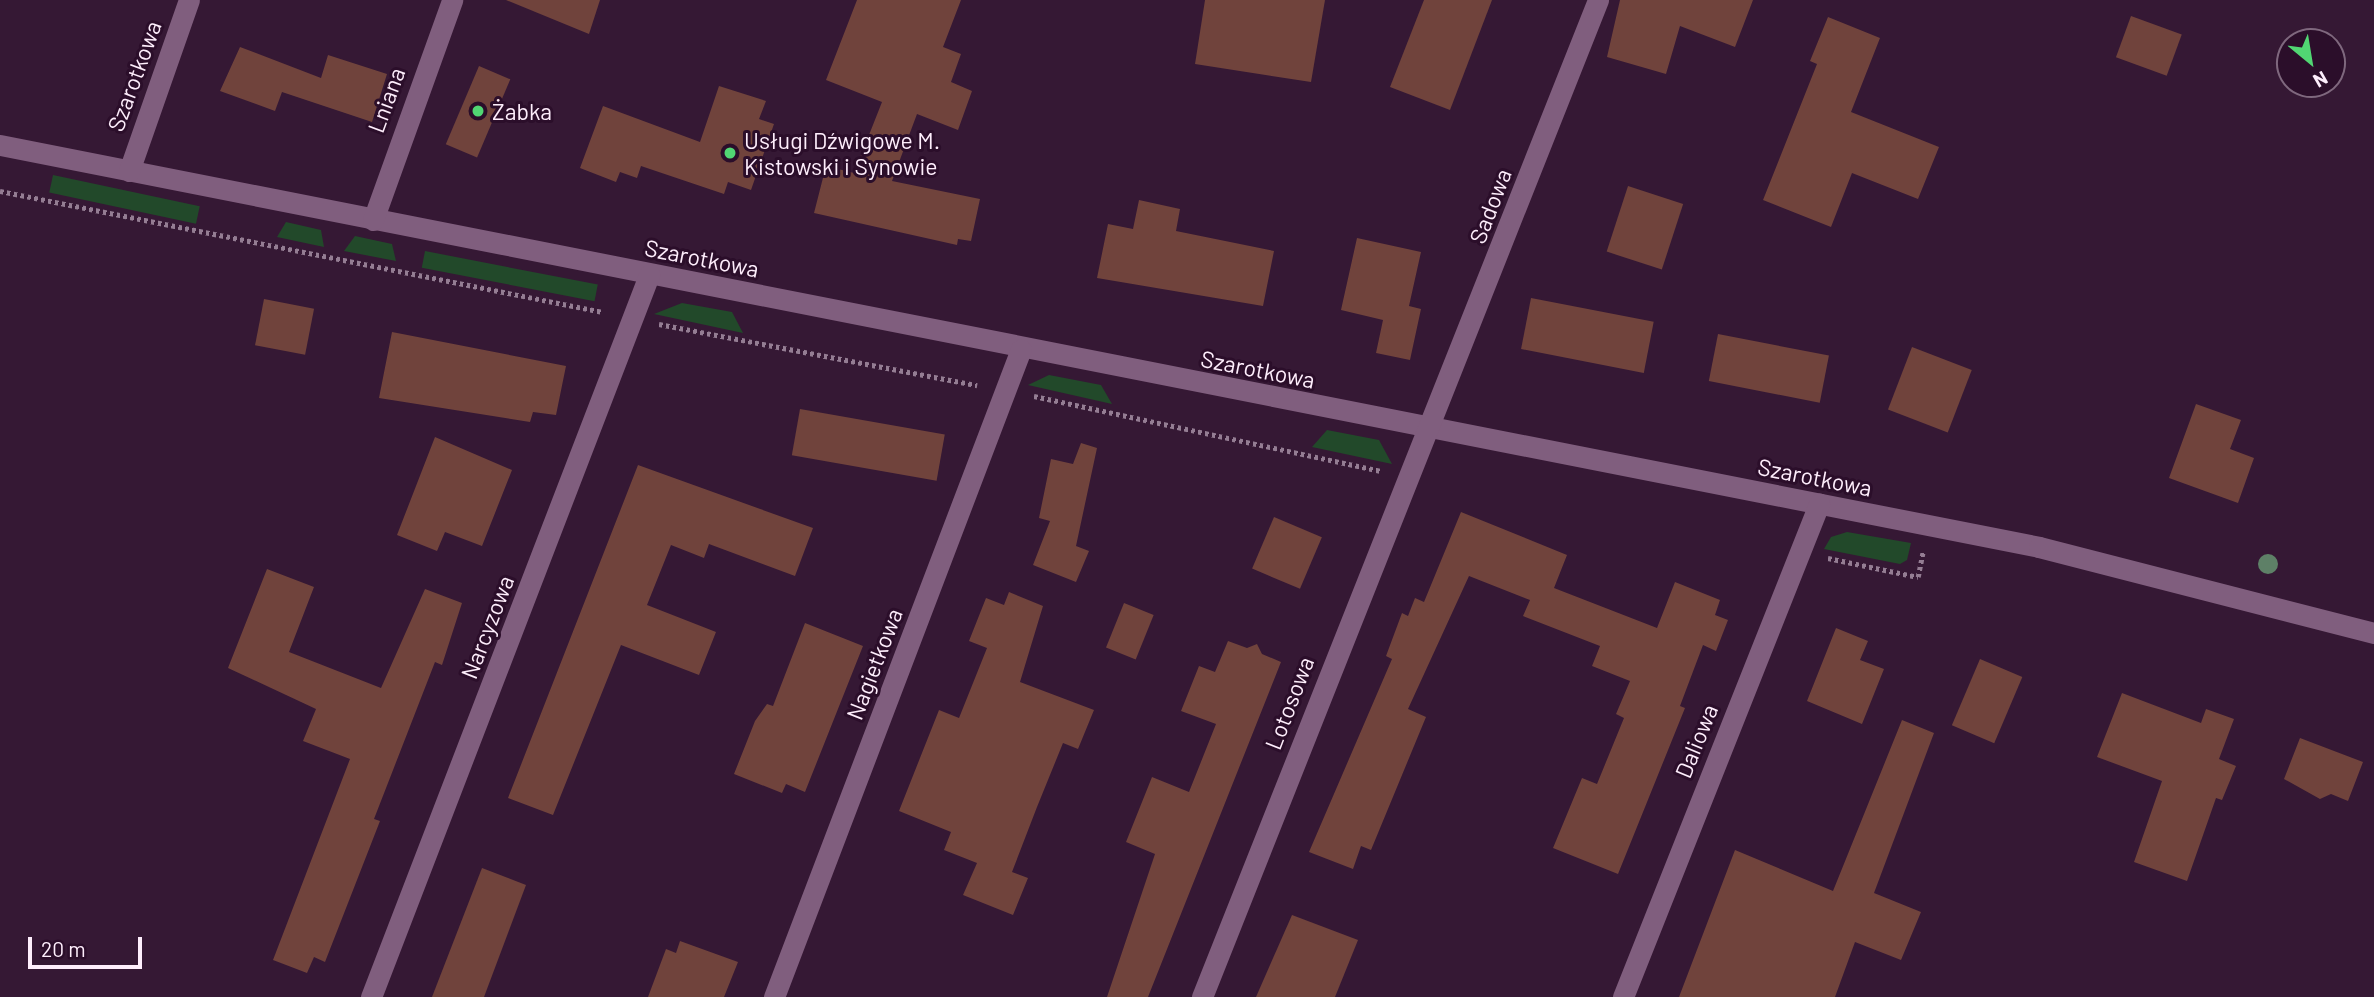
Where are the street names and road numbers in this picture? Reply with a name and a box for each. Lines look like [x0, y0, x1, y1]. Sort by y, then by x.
street label: Szarotkowa [101, 17, 167, 135]
street label: Lniana [362, 64, 410, 136]
street label: Sadowa [1463, 165, 1517, 247]
street label: Szarotkowa [643, 233, 761, 283]
street label: Szarotkowa [1199, 344, 1317, 394]
street label: Szarotkowa [1756, 452, 1874, 502]
street label: Narcyzowa [455, 571, 519, 683]
street label: Nagietkowa [840, 604, 908, 724]
street label: Lotosowa [1259, 653, 1319, 753]
street label: Daliowa [1669, 700, 1723, 782]

